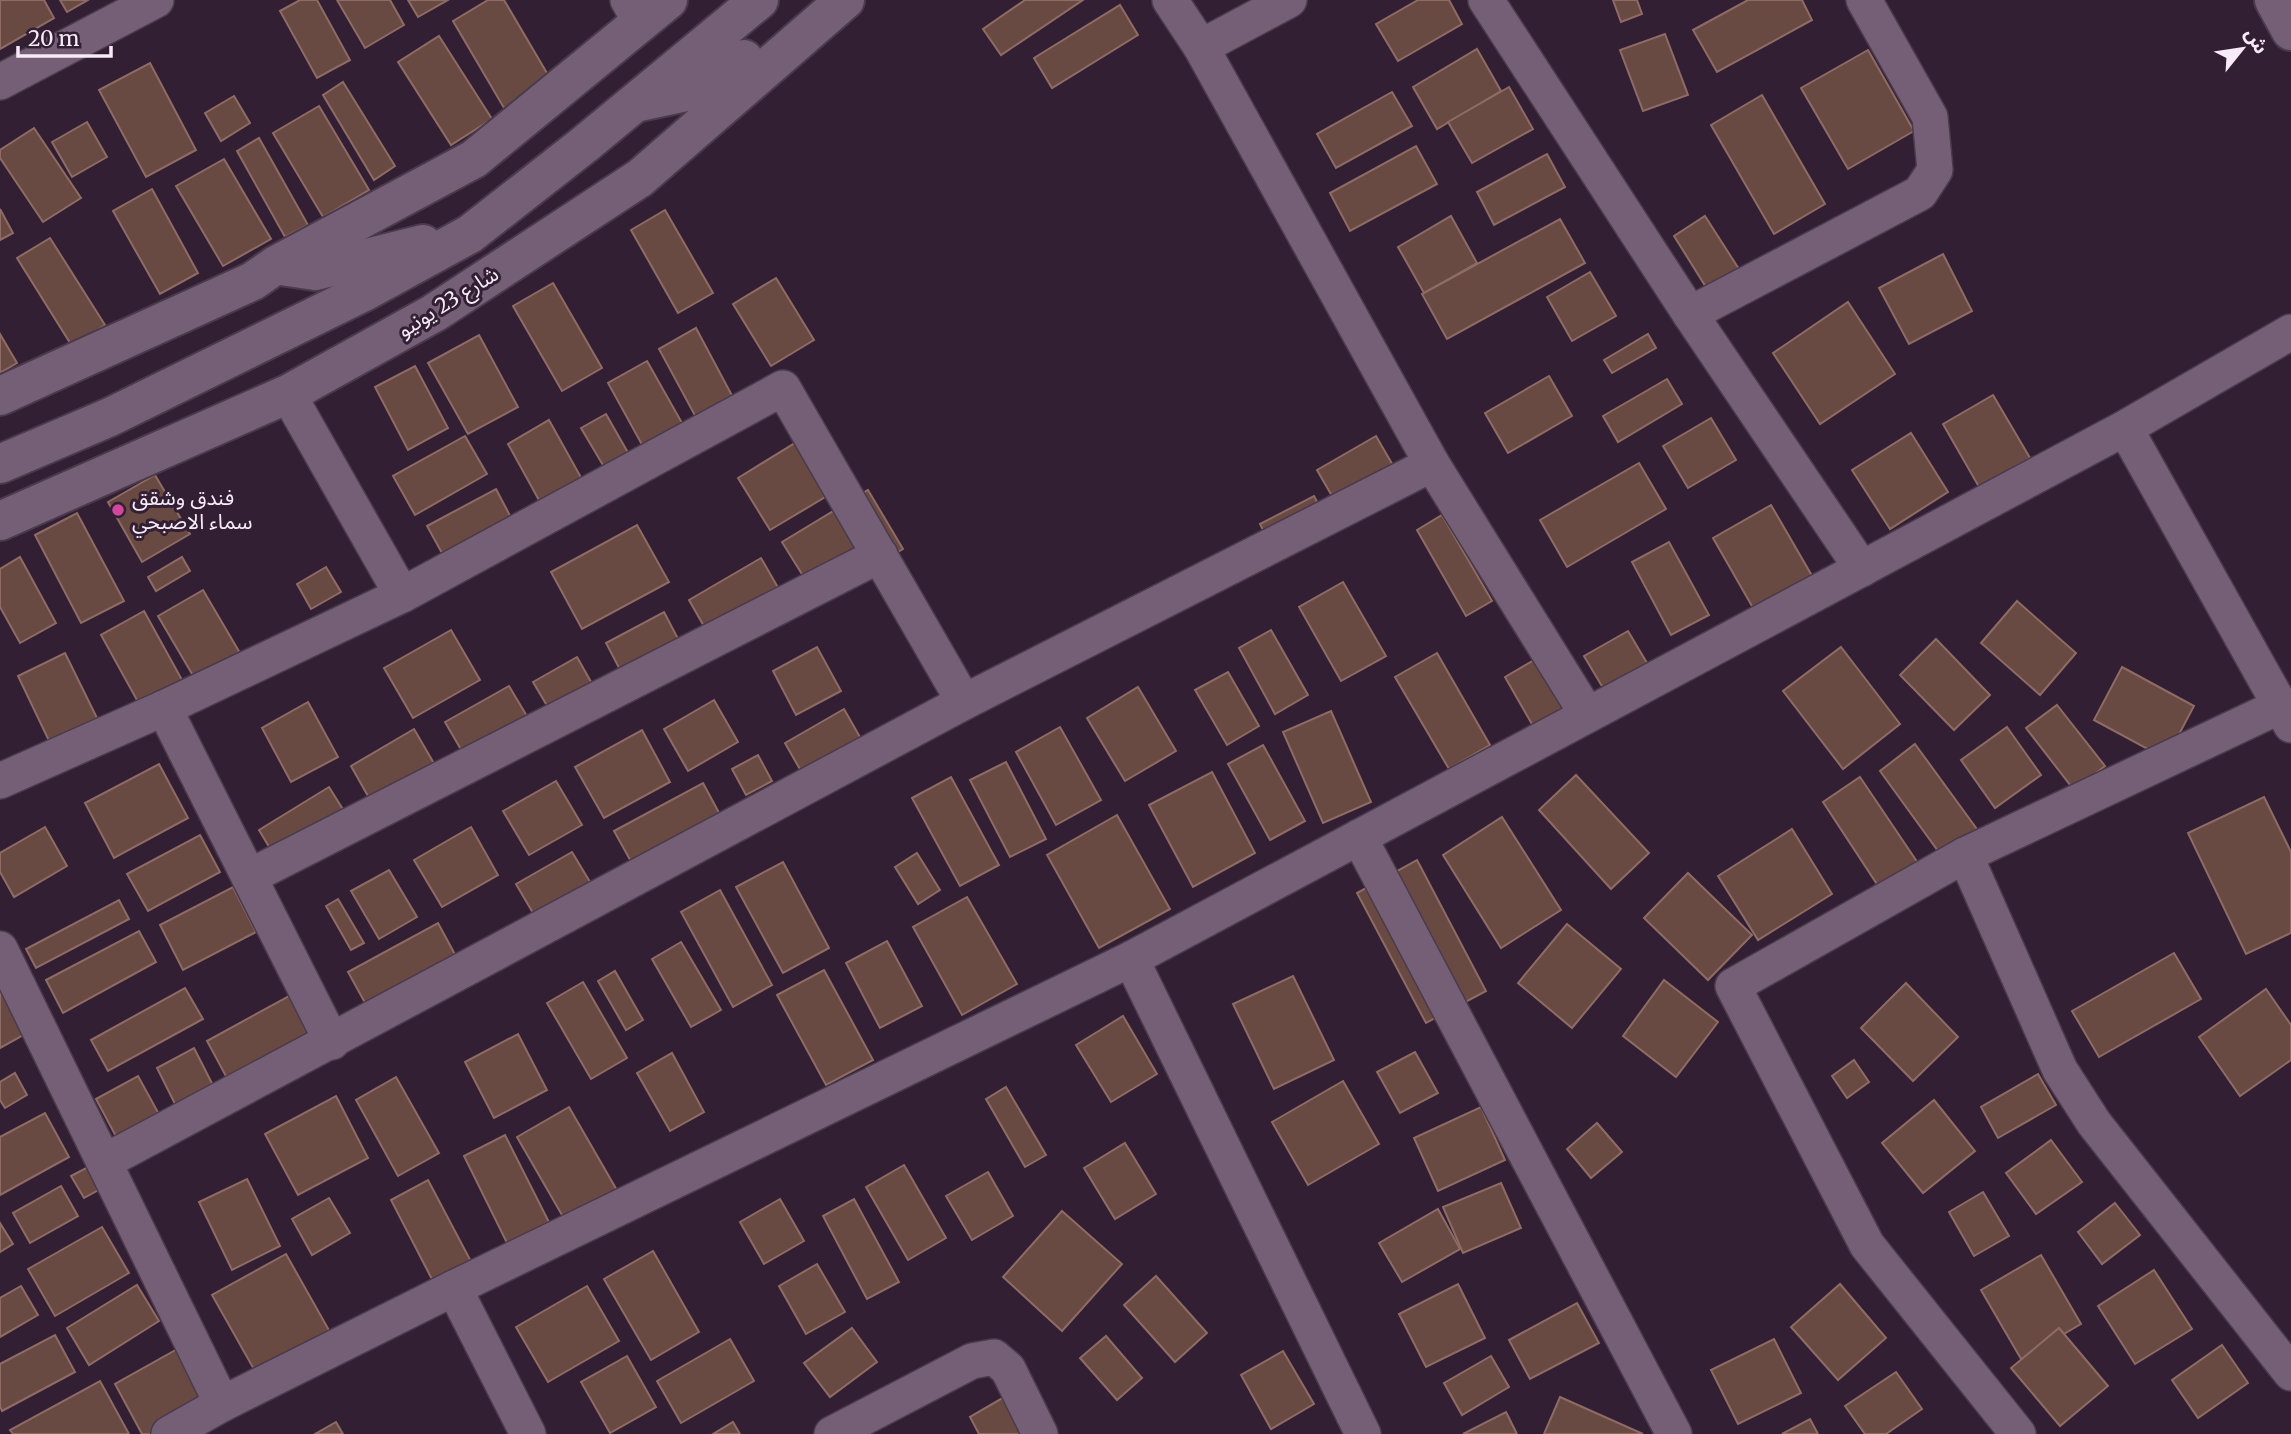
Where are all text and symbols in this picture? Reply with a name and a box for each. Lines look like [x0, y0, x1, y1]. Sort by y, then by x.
scale bar [18, 14, 110, 58]
north arrow [2207, 14, 2277, 84]
text: ش [2240, 23, 2274, 58]
text: 20 m [28, 25, 80, 52]
street label: شارع 23 يونيو [392, 260, 504, 345]
place label: فندق وشقق سماء الاصبحي [132, 484, 253, 538]
marker: فندق وشقق سماء الاصبحي [110, 502, 126, 518]

